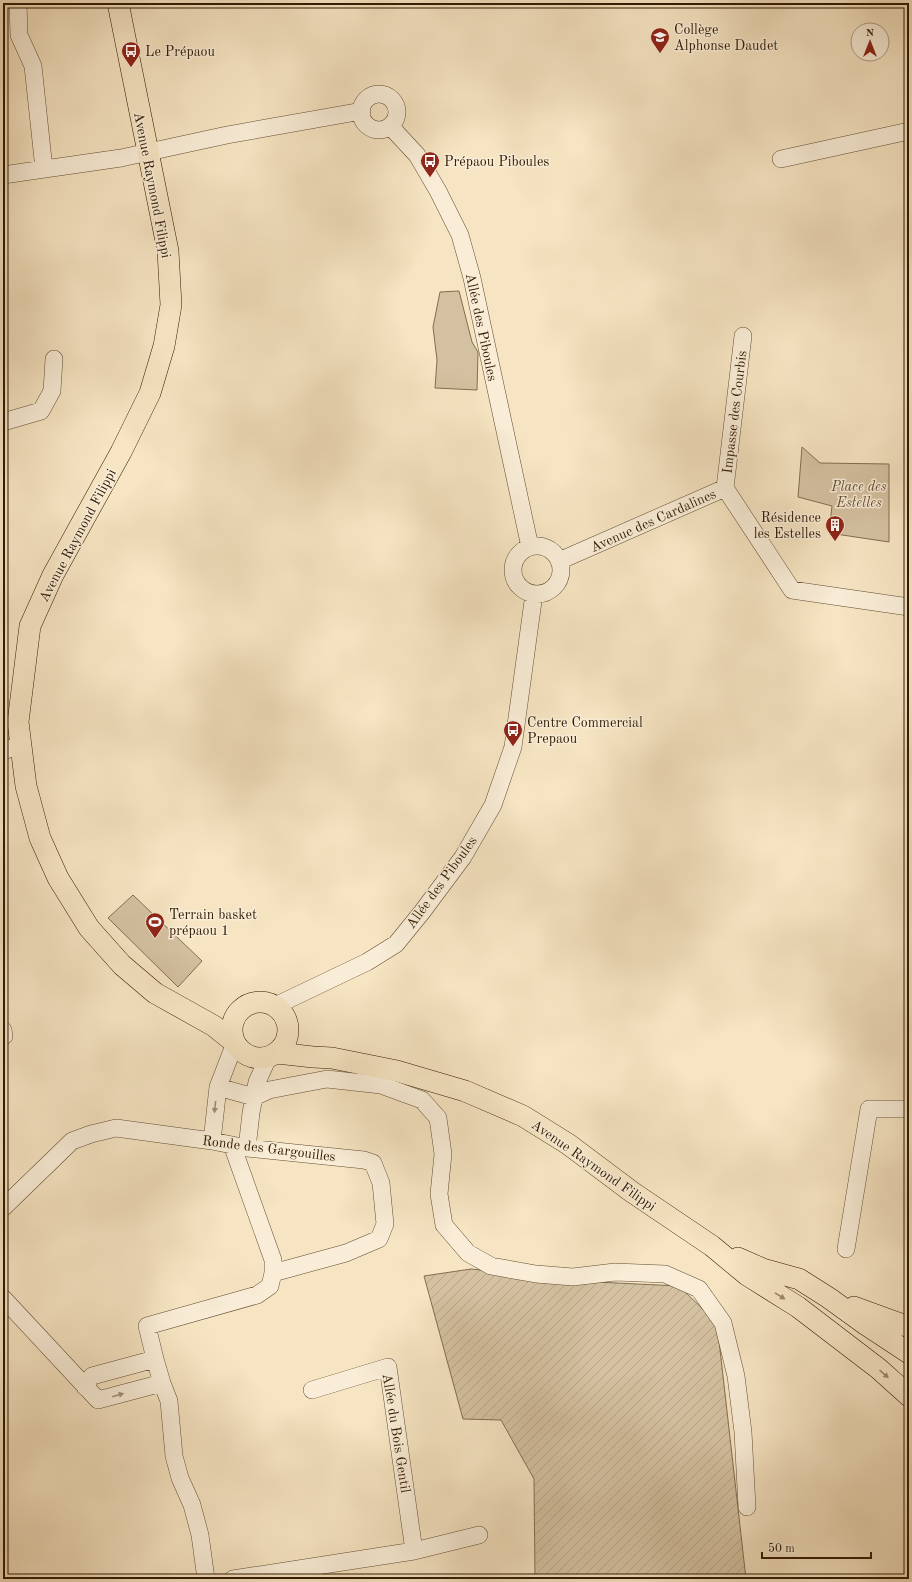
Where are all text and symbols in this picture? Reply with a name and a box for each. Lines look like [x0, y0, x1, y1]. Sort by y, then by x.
north arrow [850, 22, 890, 62]
place label: Collège Alphonse Daudet [674, 23, 778, 53]
school or university icon: Collège Alphonse Daudet [649, 26, 671, 54]
text: N [866, 28, 875, 39]
bus stop icon: Le Prépaou [120, 40, 142, 68]
place label: Le Prépaou [145, 45, 216, 59]
street label: Avenue Raymond Filippi [131, 111, 173, 260]
bus stop icon: Prépaou Piboules [419, 150, 441, 178]
place label: Prépaou Piboules [444, 155, 549, 169]
street label: Allée des Piboules [463, 272, 499, 382]
street label: Impasse des Courbis [721, 350, 749, 474]
street label: Avenue Raymond Filippi [37, 466, 119, 604]
park label: Place des Estelles [830, 480, 887, 510]
street label: Avenue des Cardalines [588, 487, 718, 555]
place label: Résidence les Estelles [754, 511, 821, 541]
building icon: Résidence les Estelles [824, 514, 846, 542]
place label: Centre Commercial Prepaou [527, 716, 643, 746]
bus stop icon: Centre Commercial Prepaou [502, 719, 524, 747]
street label: Allée des Piboules [404, 834, 480, 931]
place label: Terrain basket prépaou 1 [169, 908, 257, 938]
sports icon: Terrain basket prépaou 1 [144, 911, 166, 939]
one-way arrow [212, 1101, 219, 1113]
street label: Avenue Raymond Filippi [529, 1118, 658, 1214]
street label: Ronde des Gargouilles [201, 1134, 336, 1164]
one-way arrow [775, 1292, 785, 1300]
one-way arrow [879, 1369, 889, 1378]
street label: Allée du Bois Gentil [380, 1372, 412, 1494]
one-way arrow [112, 1392, 124, 1398]
scale bar [762, 1534, 871, 1560]
text: 50 m [768, 1542, 795, 1555]

